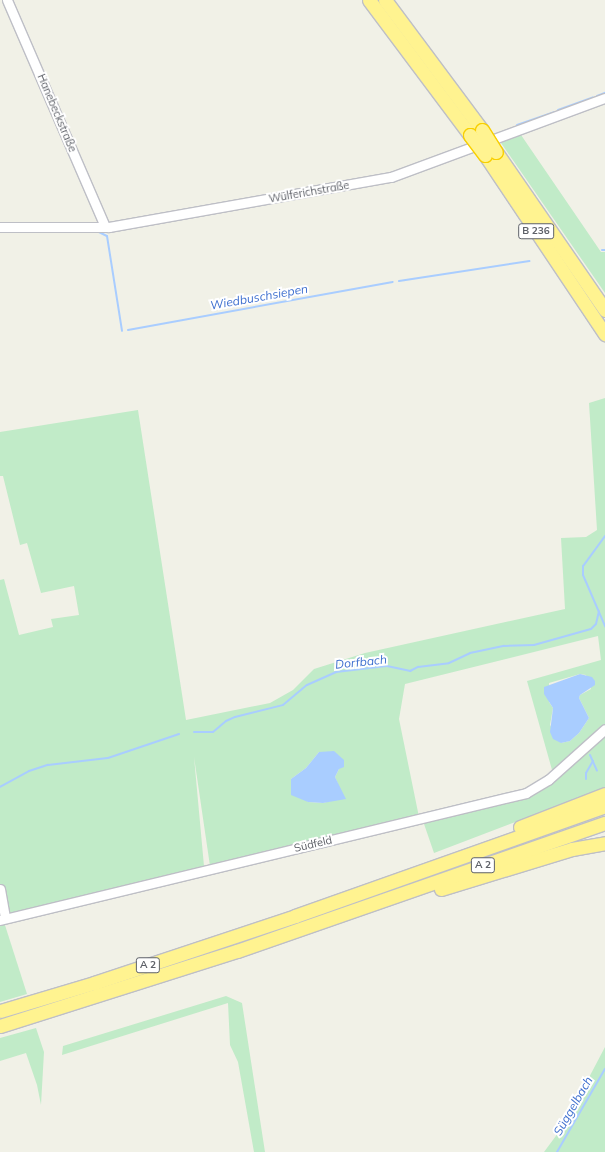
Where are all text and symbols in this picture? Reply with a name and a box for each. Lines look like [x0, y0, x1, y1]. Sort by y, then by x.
street label: Hanebeckstraße [35, 72, 79, 154]
street label: Wülferichstraße [268, 178, 350, 206]
road number: B 236 [518, 223, 554, 239]
water label: Wiedbuschsiepen [209, 281, 309, 313]
water label: Dorfbach [334, 652, 388, 672]
street label: Südfeld [293, 833, 333, 855]
road number: A 2 [470, 857, 496, 873]
road number: A 2 [135, 957, 161, 973]
water label: Süggelbach [550, 1074, 596, 1138]

